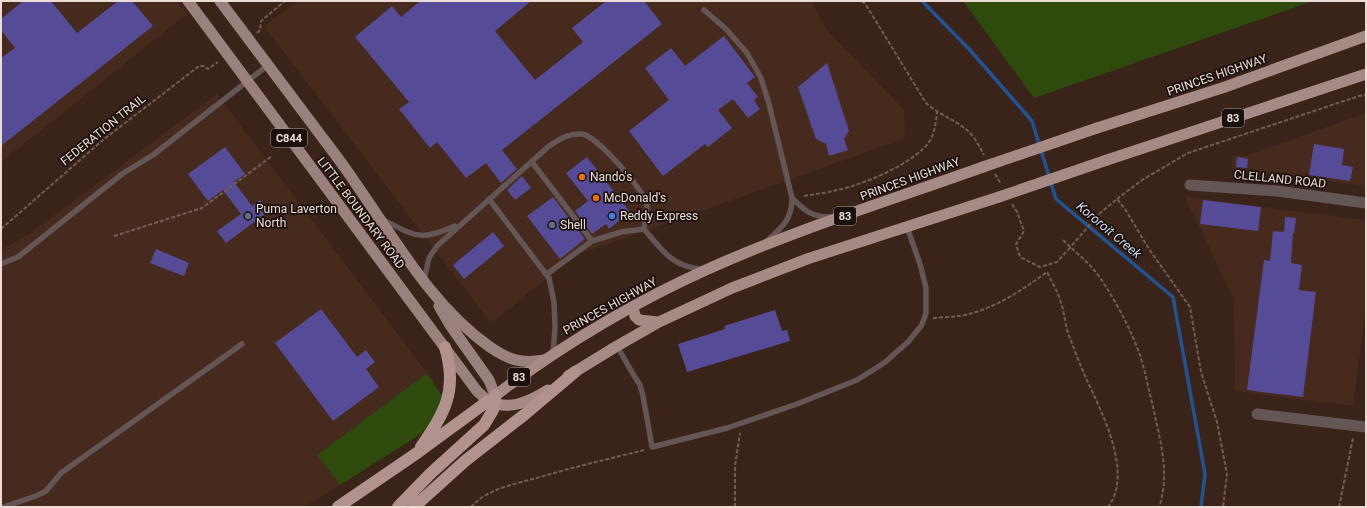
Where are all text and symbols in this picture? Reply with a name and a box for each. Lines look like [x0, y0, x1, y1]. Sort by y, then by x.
street label: PRINCES HIGHWAY [1165, 51, 1270, 99]
street label: FEDERATION TRAIL [58, 91, 149, 168]
road number: 83 [1222, 109, 1244, 127]
road number: C844 [271, 129, 307, 147]
street label: LITTLE BOUNDARY ROAD [314, 154, 408, 272]
street label: PRINCES HIGHWAY [858, 154, 962, 204]
street label: CLELLAND ROAD [1233, 167, 1327, 191]
place label: Nando's [590, 170, 632, 184]
marker: Nando's [577, 172, 587, 182]
place label: McDonald's [604, 191, 666, 205]
marker: McDonald's [591, 193, 601, 203]
water label: Kororoit Creek [1073, 199, 1145, 262]
place label: Puma Laverton North [256, 202, 337, 230]
road number: 83 [834, 207, 856, 225]
place label: Reddy Express [620, 209, 698, 223]
marker: Puma Laverton North [243, 211, 253, 221]
marker: Reddy Express [607, 211, 617, 221]
place label: Shell [560, 218, 586, 232]
marker: Shell [547, 220, 557, 230]
street label: PRINCES HIGHWAY [561, 274, 660, 338]
road number: 83 [508, 368, 530, 386]

